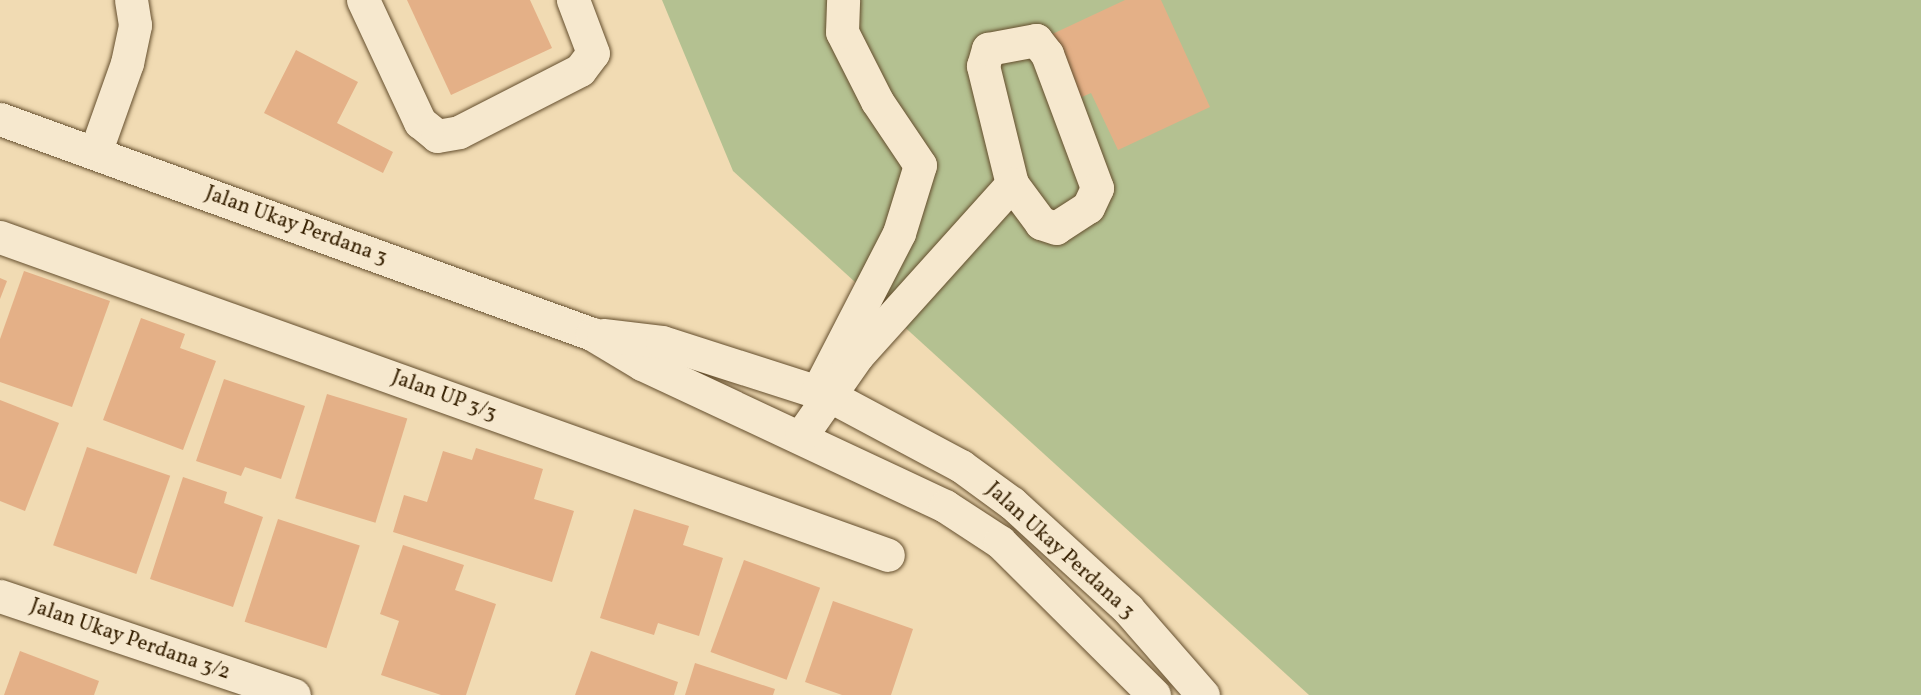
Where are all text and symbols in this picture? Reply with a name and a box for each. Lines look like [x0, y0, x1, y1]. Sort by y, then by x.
street label: Jalan Ukay Perdana 3 [201, 181, 391, 271]
street label: Jalan UP 3/3 [388, 365, 500, 427]
street label: Jalan Ukay Perdana 3 [980, 477, 1140, 625]
street label: Jalan Ukay Perdana 3/2 [26, 594, 234, 686]

